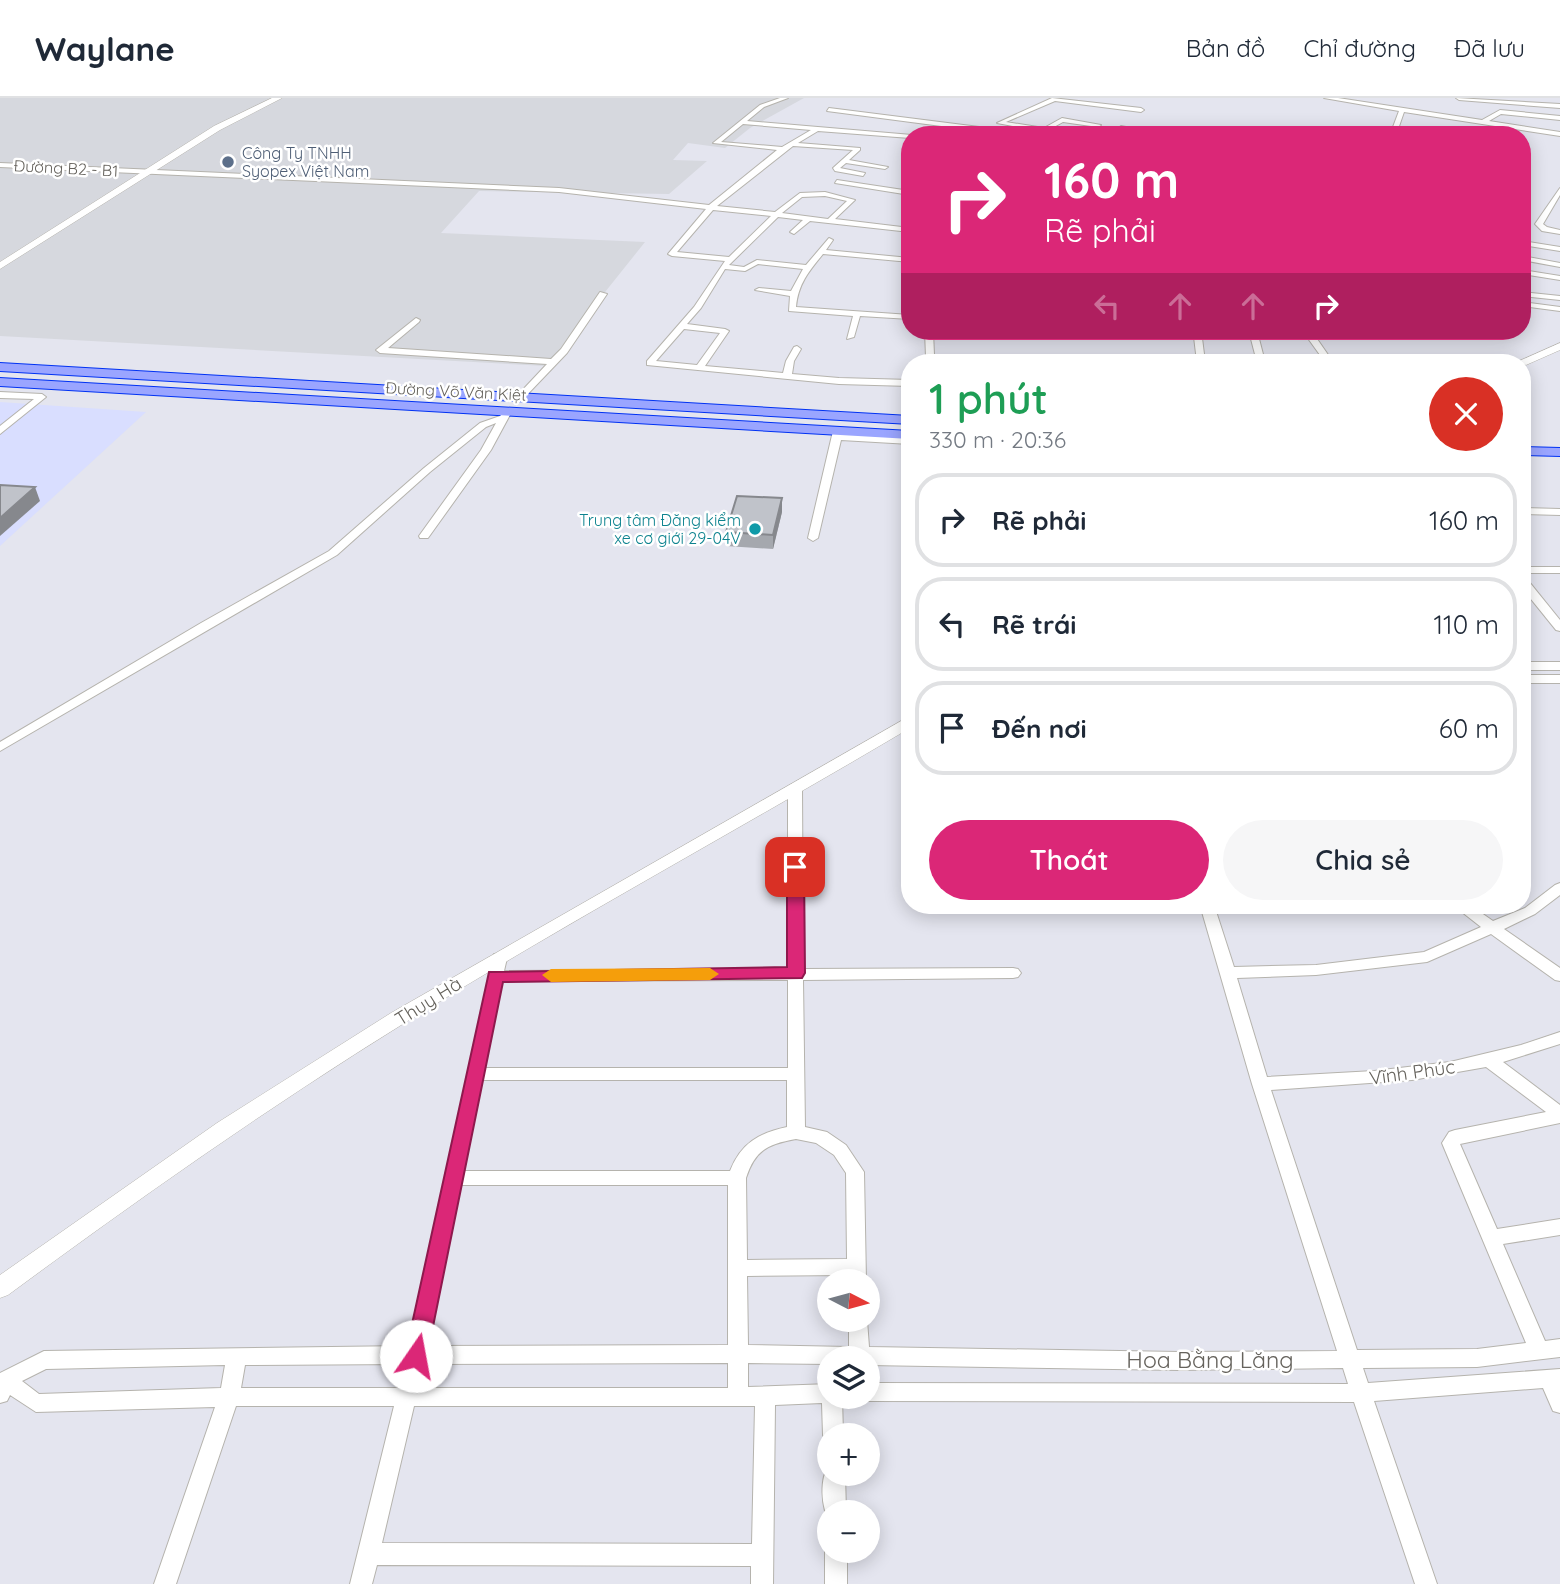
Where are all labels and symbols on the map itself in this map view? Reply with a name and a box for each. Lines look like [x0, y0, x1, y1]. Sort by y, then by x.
place label: Công Ty TNHH Syopex Việt Nam [242, 143, 369, 181]
marker: Công Ty TNHH Syopex Việt Nam [220, 154, 236, 170]
street label: Đường B2 - B1 [13, 155, 119, 181]
street label: Đường Võ Văn Kiệt [385, 377, 527, 405]
place label: Trung tâm Đăng kiểm xe cơ giới 29-04V [579, 510, 741, 548]
marker: Trung tâm Đăng kiểm xe cơ giới 29-04V [747, 521, 763, 537]
pin [765, 837, 825, 897]
street label: Thụy Hà [390, 971, 466, 1031]
street label: Vĩnh Phúc [1368, 1054, 1457, 1090]
north arrow [817, 1269, 880, 1332]
position arrow [379, 1319, 453, 1393]
street label: Hoa Bằng Lăng [1126, 1345, 1294, 1374]

